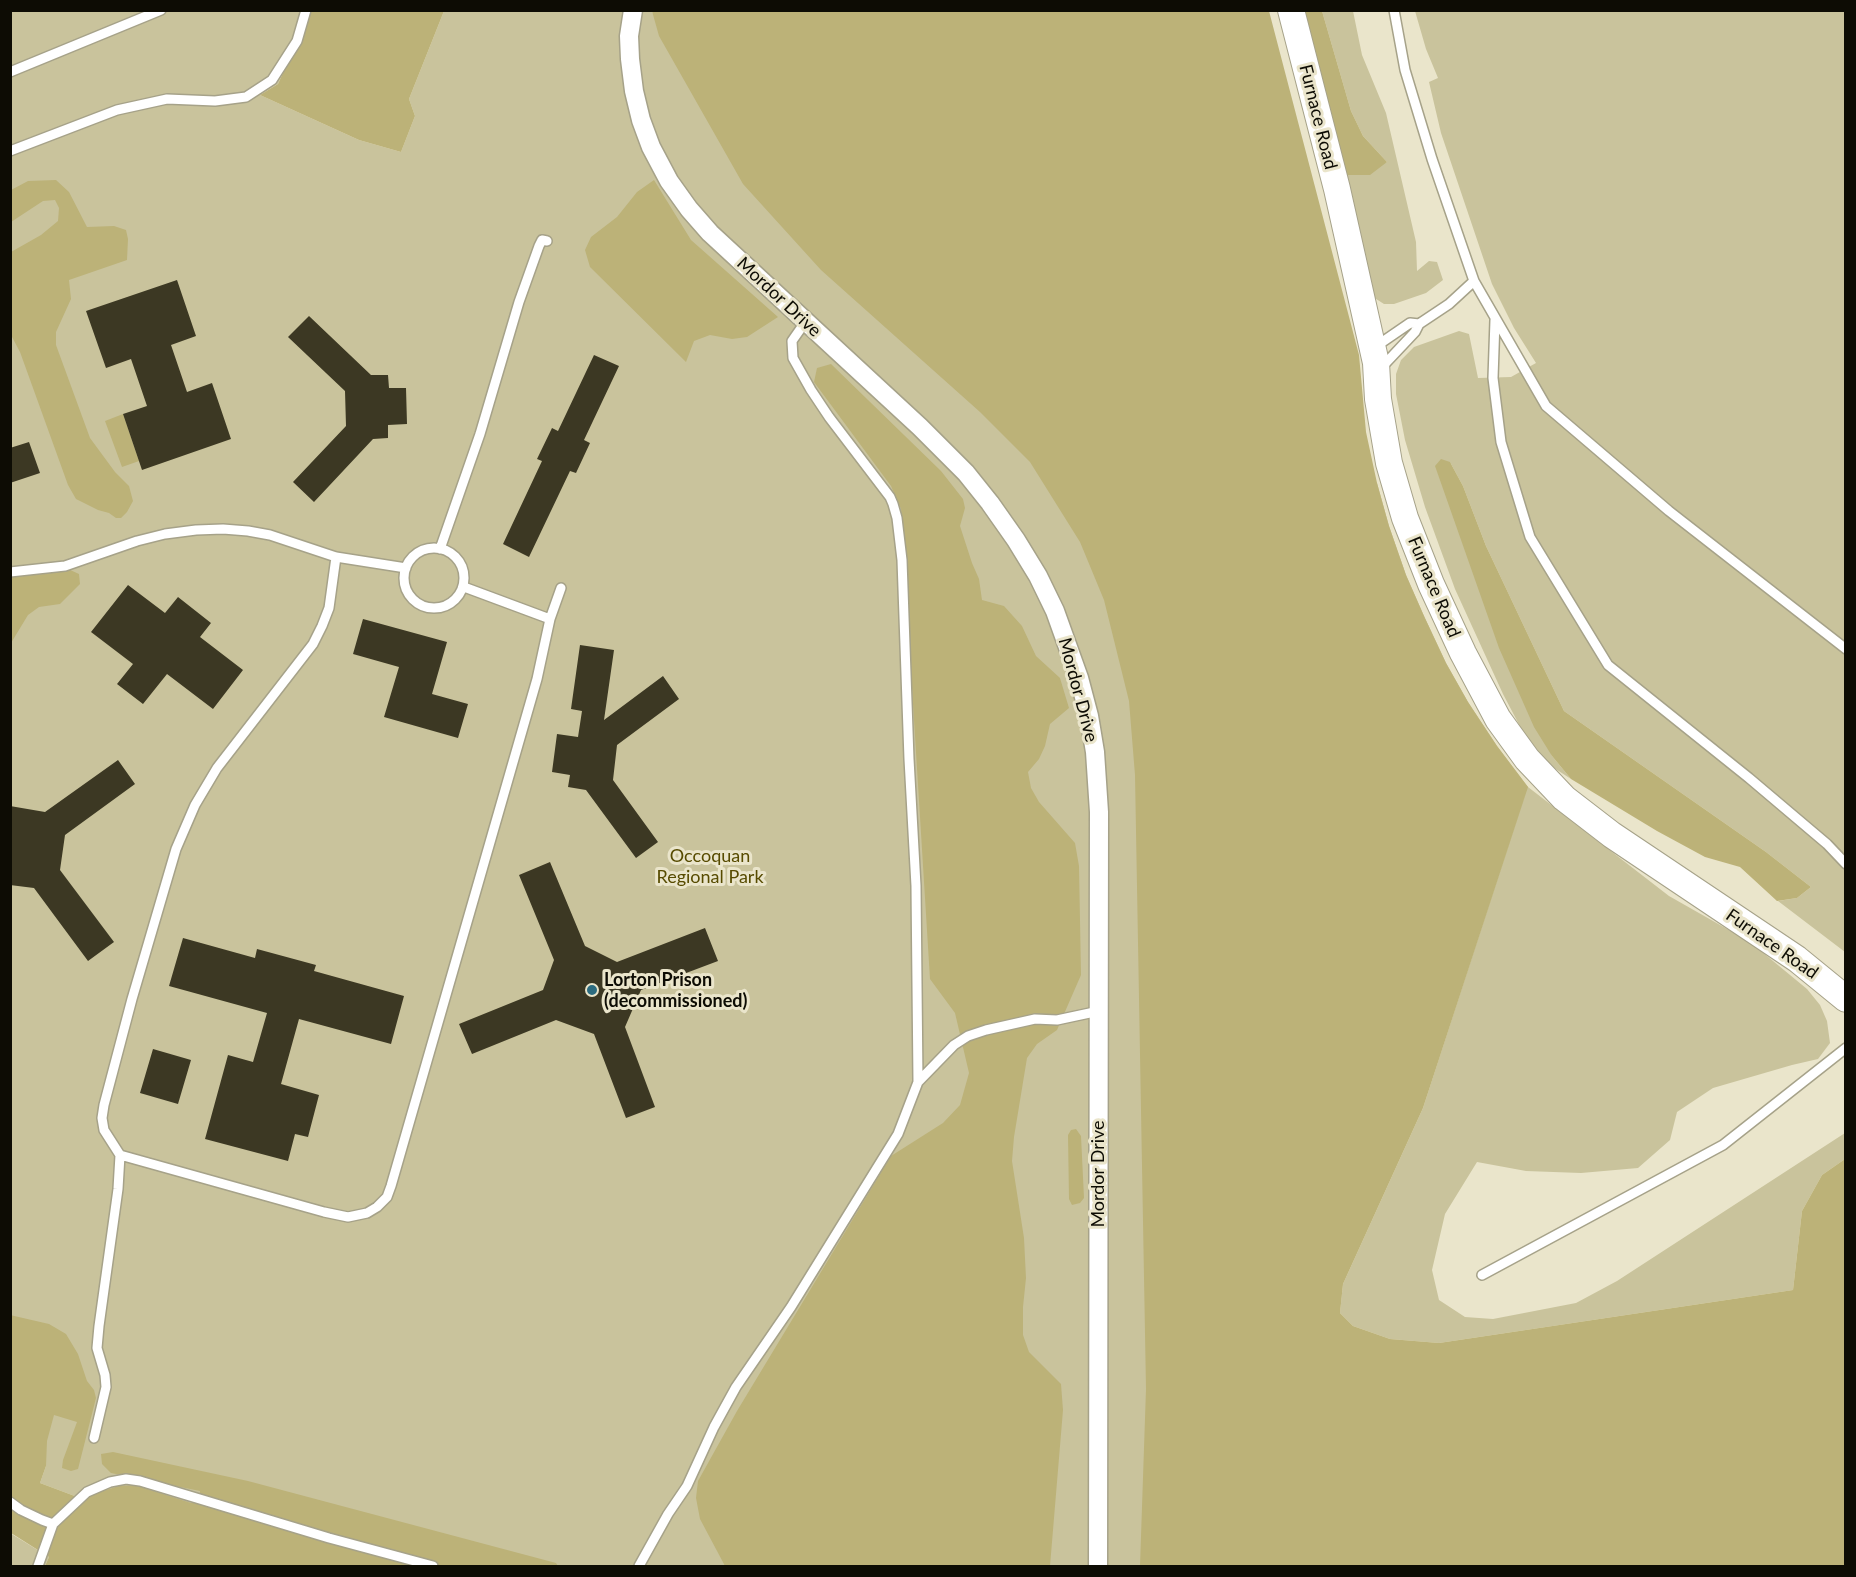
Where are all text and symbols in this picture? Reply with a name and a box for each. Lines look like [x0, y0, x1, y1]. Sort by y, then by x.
street label: Furnace Road [1295, 62, 1341, 172]
street label: Mordor Drive [732, 253, 826, 341]
street label: Furnace Road [1403, 533, 1465, 641]
street label: Mordor Drive [1054, 635, 1102, 745]
park label: Occoquan Regional Park [656, 845, 764, 888]
street label: Furnace Road [1722, 904, 1822, 984]
place label: Lorton Prison (decommissioned) [604, 969, 748, 1012]
marker: Lorton Prison (decommissioned) [585, 983, 599, 997]
street label: Mordor Drive [1087, 1120, 1109, 1228]

